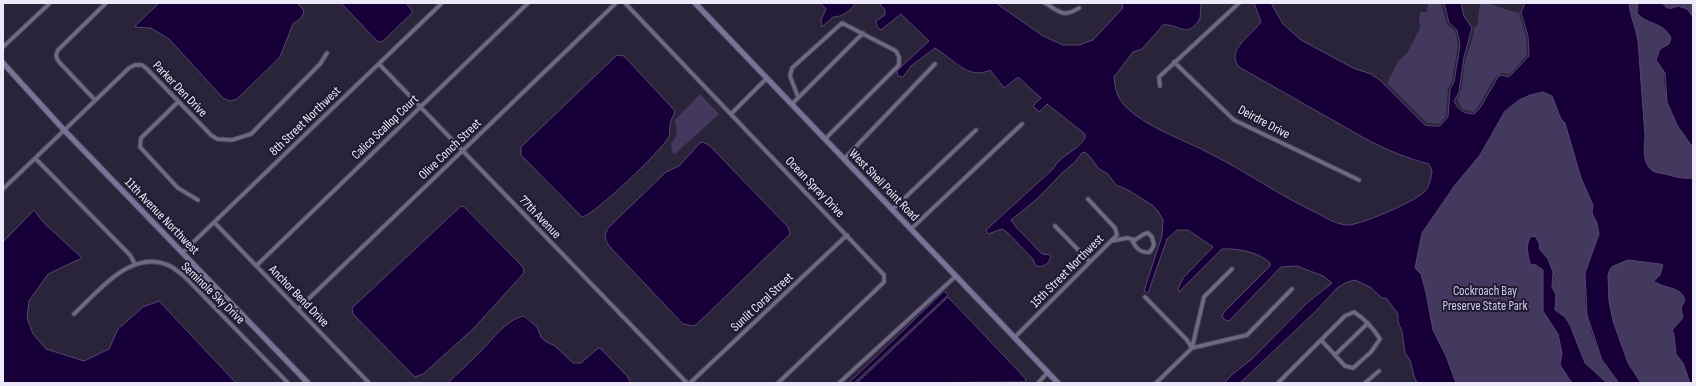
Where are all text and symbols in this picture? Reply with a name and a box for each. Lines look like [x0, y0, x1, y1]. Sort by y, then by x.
street label: Parker Den Drive [149, 58, 211, 120]
street label: 8th Street Northwest [266, 83, 344, 159]
street label: Calico Scallop Court [348, 91, 422, 163]
street label: Deirdre Drive [1235, 102, 1293, 142]
street label: Olive Conch Street [415, 115, 485, 183]
street label: West Shell Point Road [846, 146, 922, 224]
street label: Ocean Spray Drive [782, 153, 848, 221]
street label: 11th Avenue Northwest [121, 174, 203, 258]
street label: 77th Avenue [516, 192, 564, 242]
street label: 15th Street Northwest [1027, 231, 1107, 311]
street label: Seminole Sky Drive [178, 259, 248, 327]
street label: Anchor Bend Drive [265, 261, 333, 330]
street label: Sunlit Coral Street [727, 269, 797, 335]
park label: Cockroach Bay Preserve State Park [1443, 283, 1527, 314]

